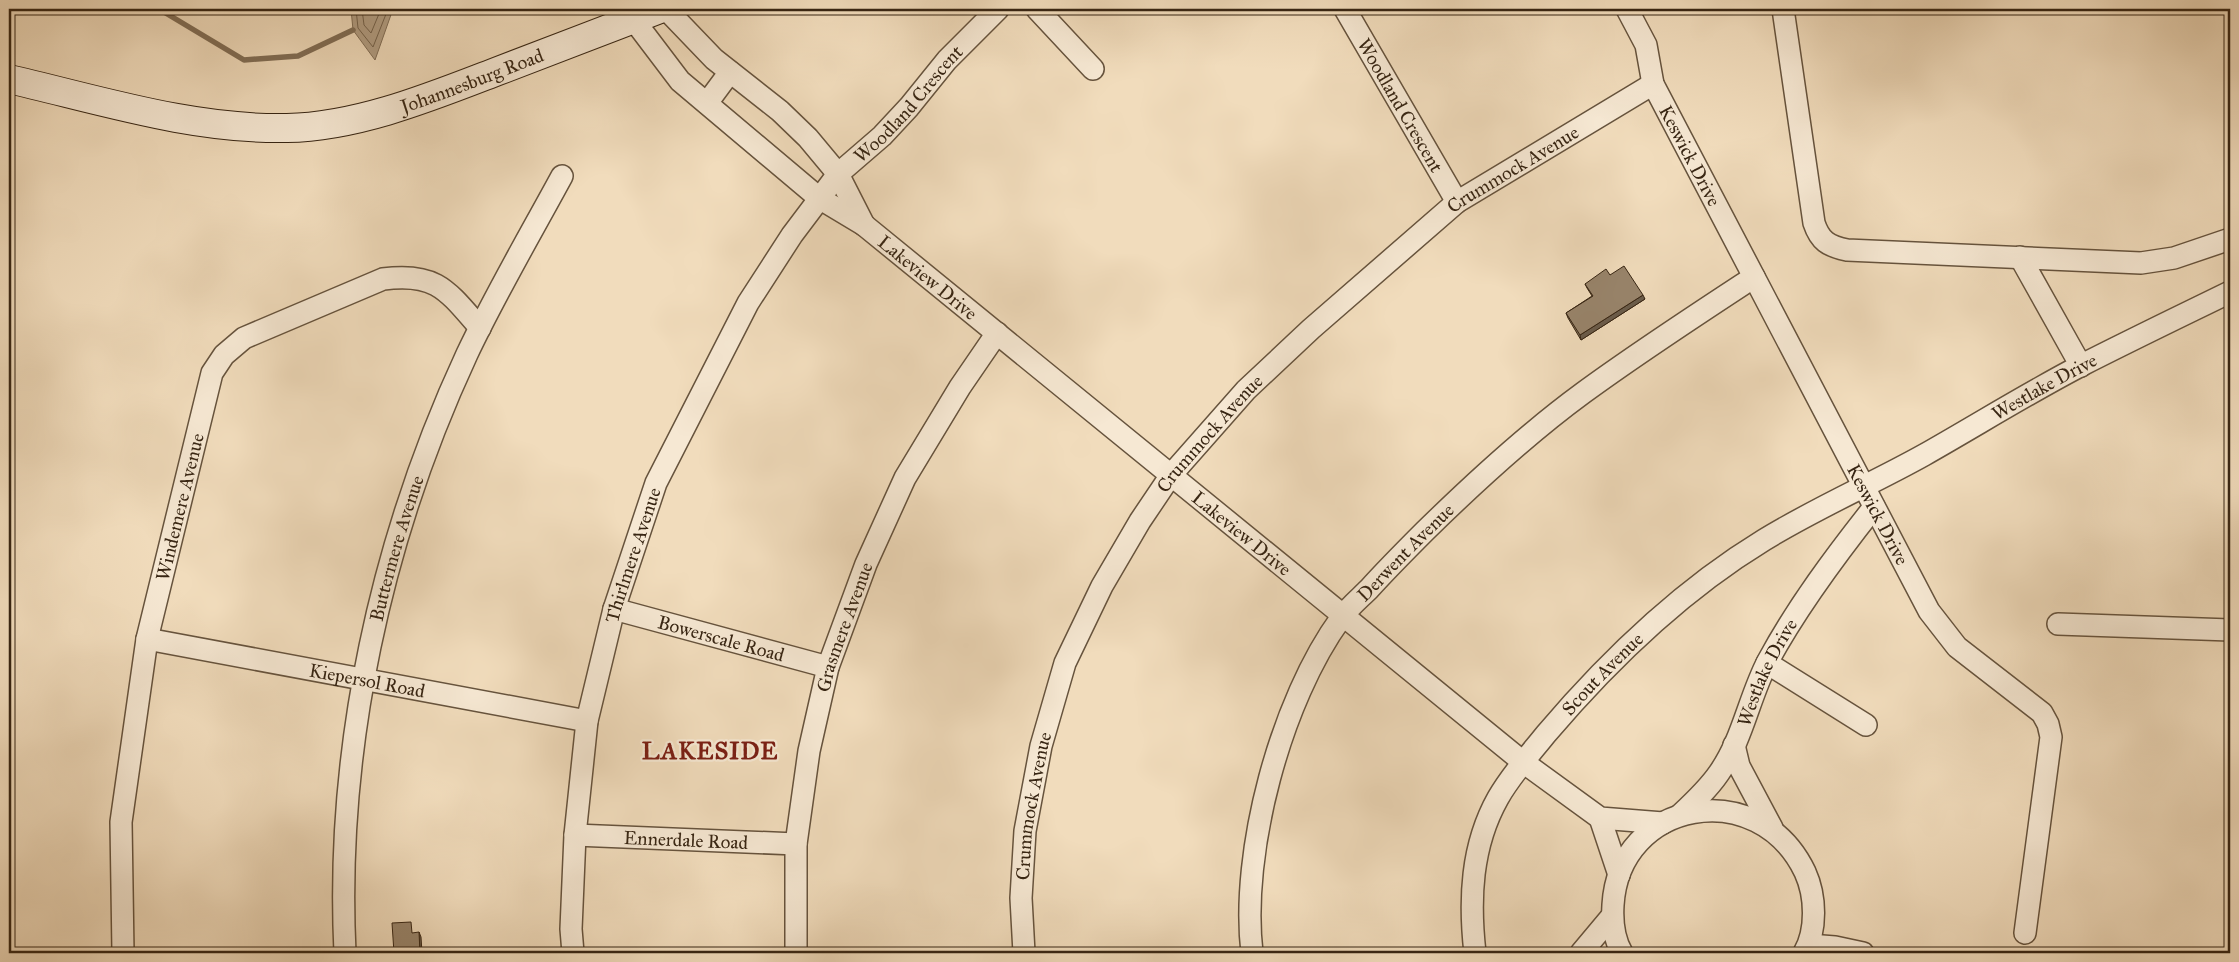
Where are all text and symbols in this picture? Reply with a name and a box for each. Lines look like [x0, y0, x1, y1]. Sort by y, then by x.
street label: Woodland Crescent [1352, 34, 1448, 177]
street label: Woodland Crescent [849, 40, 968, 167]
street label: Johannesburg Road [396, 43, 547, 120]
street label: Keswick Drive [1654, 101, 1726, 210]
street label: Crummock Avenue [1442, 120, 1583, 218]
street label: Lakeview Drive [873, 230, 982, 325]
street label: Westlake Drive [1988, 348, 2101, 425]
street label: Crummock Avenue [1152, 369, 1268, 497]
street label: Windemere Avenue [151, 431, 209, 583]
street label: Keswick Drive [1842, 460, 1914, 569]
street label: Buttermere Avenue [365, 472, 429, 624]
street label: Thirlmere Avenue [600, 485, 666, 625]
street label: Lakeview Drive [1187, 486, 1296, 581]
street label: Derwent Avenue [1352, 498, 1459, 606]
street label: Grasmere Avenue [812, 559, 878, 694]
street label: Bowerscale Road [655, 610, 787, 667]
street label: Westlake Drive [1732, 614, 1802, 729]
street label: Scout Avenue [1557, 627, 1648, 720]
street label: Kiepersol Road [307, 658, 427, 703]
street label: Crummock Avenue [1011, 729, 1057, 881]
district label: LAKESIDE [642, 736, 778, 766]
street label: Ennerdale Road [623, 826, 749, 854]

